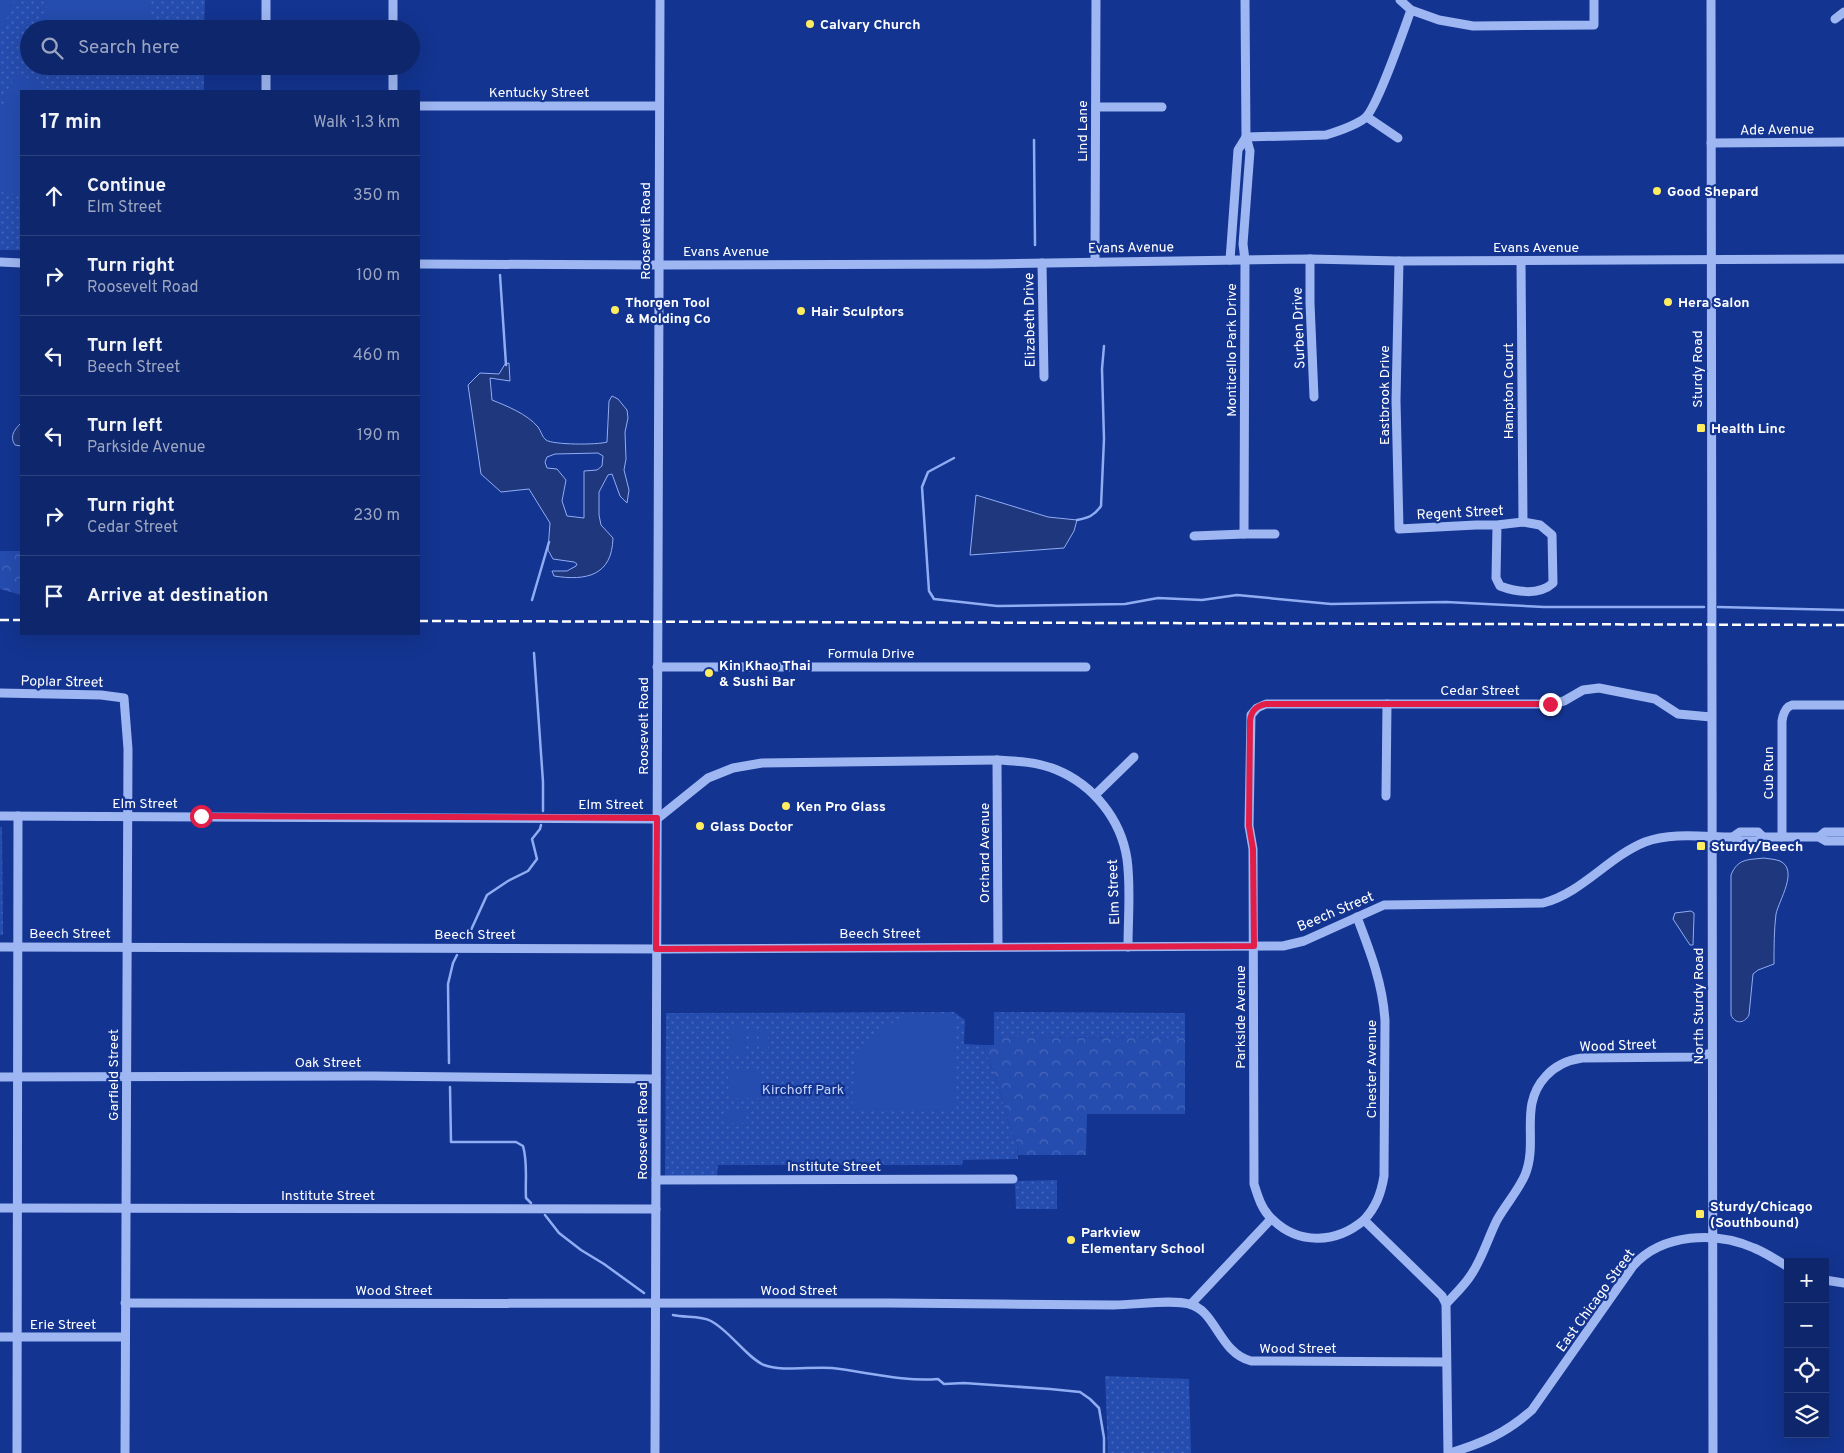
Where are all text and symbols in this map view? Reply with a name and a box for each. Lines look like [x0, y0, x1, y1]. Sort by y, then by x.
place label: Calvary Church [820, 17, 920, 34]
marker: Calvary Church [804, 18, 816, 30]
search box [20, 20, 420, 75]
icon: search [38, 34, 66, 62]
text: Search here [78, 36, 180, 60]
street label: Kentucky Street [489, 85, 589, 102]
street label: Lind Lane [1075, 100, 1092, 162]
text: 17 min [40, 109, 102, 136]
text: Walk · 1.3 km [313, 113, 400, 133]
street label: Ade Avenue [1740, 121, 1814, 140]
text: Continue [87, 174, 166, 198]
icon: ahead [40, 182, 68, 210]
street label: Roosevelt Road [638, 182, 655, 280]
place label: Good Shepard [1667, 184, 1759, 201]
marker: Good Shepard [1651, 185, 1663, 197]
text: 350 m [353, 186, 400, 206]
text: Elm Street [87, 198, 162, 218]
street label: Evans Avenue [1088, 239, 1174, 258]
street label: Evans Avenue [1493, 240, 1579, 257]
street label: Evans Avenue [683, 244, 769, 261]
text: Turn right [87, 254, 175, 278]
icon: right [40, 262, 68, 290]
text: 100 m [356, 266, 400, 286]
street label: Elizabeth Drive [1021, 272, 1040, 368]
text: Roosevelt Road [87, 278, 199, 298]
street label: Monticello Park Drive [1224, 283, 1241, 417]
street label: Surben Drive [1290, 287, 1309, 369]
place label: Thorgen Tool & Molding Co [625, 295, 711, 328]
place label: Hera Salon [1678, 295, 1749, 312]
marker: Hera Salon [1662, 296, 1674, 308]
marker: Thorgen Tool & Molding Co [609, 304, 621, 316]
place label: Hair Sculptors [811, 304, 904, 321]
marker: Hair Sculptors [795, 305, 807, 317]
street label: Sturdy Road [1690, 330, 1707, 408]
text: Turn left [87, 334, 163, 358]
icon: left [40, 342, 68, 370]
street label: Hampton Court [1501, 343, 1518, 439]
street label: Eastbrook Drive [1377, 345, 1394, 445]
text: 460 m [353, 346, 400, 366]
text: Beech Street [87, 358, 180, 378]
text: Turn left [87, 414, 163, 438]
place label: Health Linc [1711, 421, 1786, 438]
icon: left [40, 422, 68, 450]
marker: Health Linc [1695, 422, 1707, 434]
text: 190 m [357, 426, 400, 446]
text: Parkside Avenue [87, 438, 205, 458]
text: Turn right [87, 494, 175, 518]
icon: right [40, 502, 68, 530]
street label: Regent Street [1416, 503, 1504, 524]
text: 230 m [353, 506, 400, 526]
text: Cedar Street [87, 518, 178, 538]
icon: arrive [40, 582, 68, 610]
text: Arrive at destination [87, 584, 268, 608]
street label: Formula Drive [827, 646, 915, 663]
place label: Kin Khao Thai & Sushi Bar [719, 658, 811, 691]
marker: Kin Khao Thai & Sushi Bar [703, 667, 715, 679]
street label: Poplar Street [20, 673, 104, 692]
street label: Roosevelt Road [636, 677, 653, 775]
street label: Cedar Street [1440, 683, 1520, 700]
route end [1539, 693, 1562, 716]
street label: Cub Run [1761, 746, 1778, 800]
street label: Elm Street [112, 796, 178, 813]
street label: Elm Street [578, 797, 644, 814]
place label: Ken Pro Glass [796, 799, 886, 816]
marker: Ken Pro Glass [780, 800, 792, 812]
street label: Orchard Avenue [977, 803, 994, 903]
route start [190, 805, 213, 828]
place label: Glass Doctor [710, 819, 793, 836]
marker: Glass Doctor [694, 820, 706, 832]
place label: Sturdy/Beech [1711, 839, 1803, 856]
marker: Sturdy/Beech [1695, 840, 1707, 852]
street label: Elm Street [1105, 859, 1124, 925]
street label: Beech Street [1295, 889, 1376, 936]
street label: Beech Street [29, 926, 111, 943]
street label: Beech Street [839, 926, 921, 943]
street label: Beech Street [434, 927, 516, 944]
street label: North Sturdy Road [1691, 948, 1708, 1064]
street label: Parkside Avenue [1233, 965, 1250, 1069]
street label: Chester Avenue [1364, 1020, 1381, 1118]
street label: Garfield Street [106, 1029, 123, 1121]
street label: Wood Street [1579, 1037, 1657, 1056]
street label: Oak Street [295, 1055, 361, 1072]
street label: Roosevelt Road [635, 1082, 652, 1180]
park label: Kirchoff Park [762, 1082, 844, 1099]
street label: Institute Street [787, 1159, 881, 1176]
street label: Institute Street [281, 1188, 375, 1205]
place label: Sturdy/Chicago (Southbound) [1710, 1199, 1813, 1232]
marker: Sturdy/Chicago (Southbound) [1694, 1208, 1706, 1220]
place label: Parkview Elementary School [1081, 1225, 1205, 1258]
marker: Parkview Elementary School [1065, 1234, 1077, 1246]
street label: East Chicago Street [1553, 1246, 1639, 1356]
map controls [1784, 1258, 1829, 1438]
button: + [1784, 1258, 1829, 1303]
street label: Wood Street [355, 1283, 433, 1300]
street label: Wood Street [760, 1283, 838, 1300]
button: − [1784, 1303, 1829, 1348]
street label: Erie Street [30, 1317, 96, 1334]
street label: Wood Street [1259, 1341, 1337, 1358]
button: locate [1784, 1348, 1829, 1393]
button: layers [1784, 1393, 1829, 1438]

